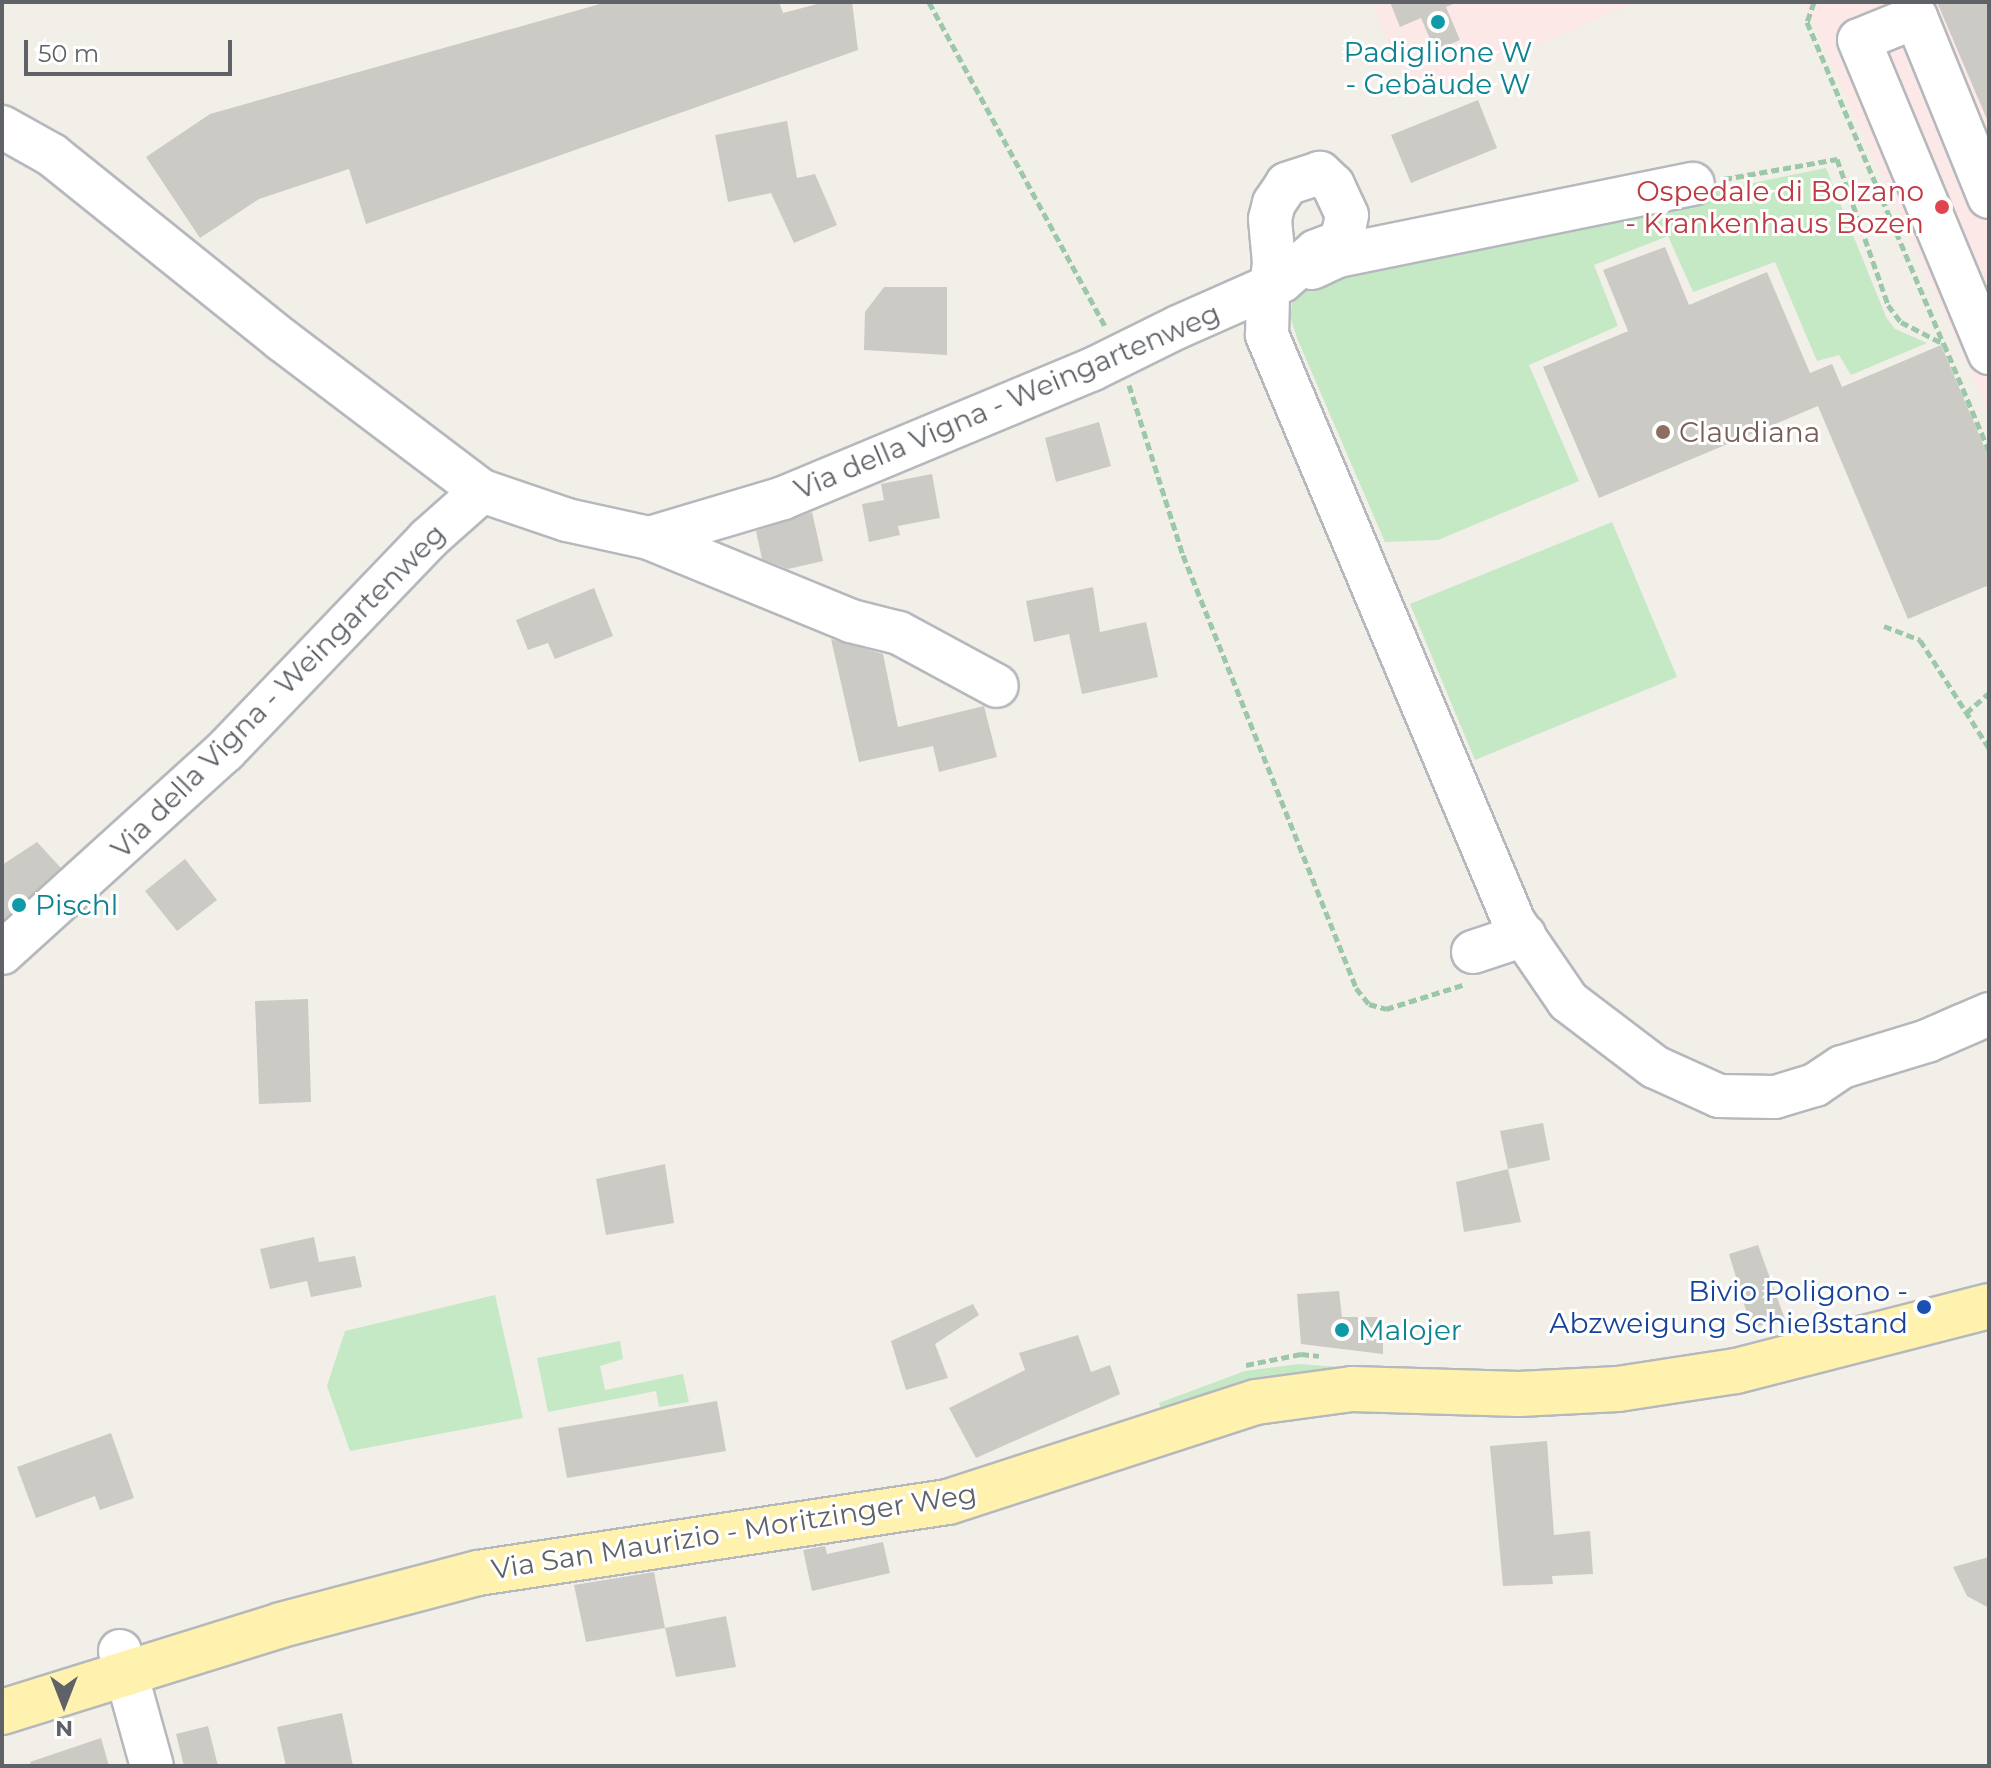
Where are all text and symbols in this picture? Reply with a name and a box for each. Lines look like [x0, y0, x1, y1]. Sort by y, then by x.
marker: Padiglione W - Gebäude W [1429, 13, 1447, 31]
scale bar [28, 24, 236, 74]
place label: Padiglione W - Gebäude W [1344, 35, 1532, 101]
text: 50 m [38, 39, 99, 68]
place label: Ospedale di Bolzano - Krankenhaus Bozen [1625, 174, 1924, 240]
marker: Ospedale di Bolzano - Krankenhaus Bozen [1931, 196, 1953, 218]
street label: Via della Vigna - Weingartenweg [789, 296, 1225, 506]
place label: Claudiana [1679, 415, 1820, 449]
marker: Claudiana [1654, 423, 1672, 441]
street label: Via della Vigna - Weingartenweg [104, 517, 452, 865]
place label: Pischl [35, 888, 118, 922]
marker: Pischl [10, 896, 28, 914]
place label: Bivio Poligono - Abzweigung Schießstand [1549, 1274, 1908, 1340]
marker: Bivio Poligono - Abzweigung Schießstand [1915, 1298, 1933, 1316]
place label: Malojer [1358, 1313, 1462, 1347]
marker: Malojer [1333, 1321, 1351, 1339]
street label: Via San Maurizio - Moritzinger Weg [489, 1476, 979, 1586]
north arrow [24, 1664, 104, 1744]
text: N [55, 1715, 73, 1742]

